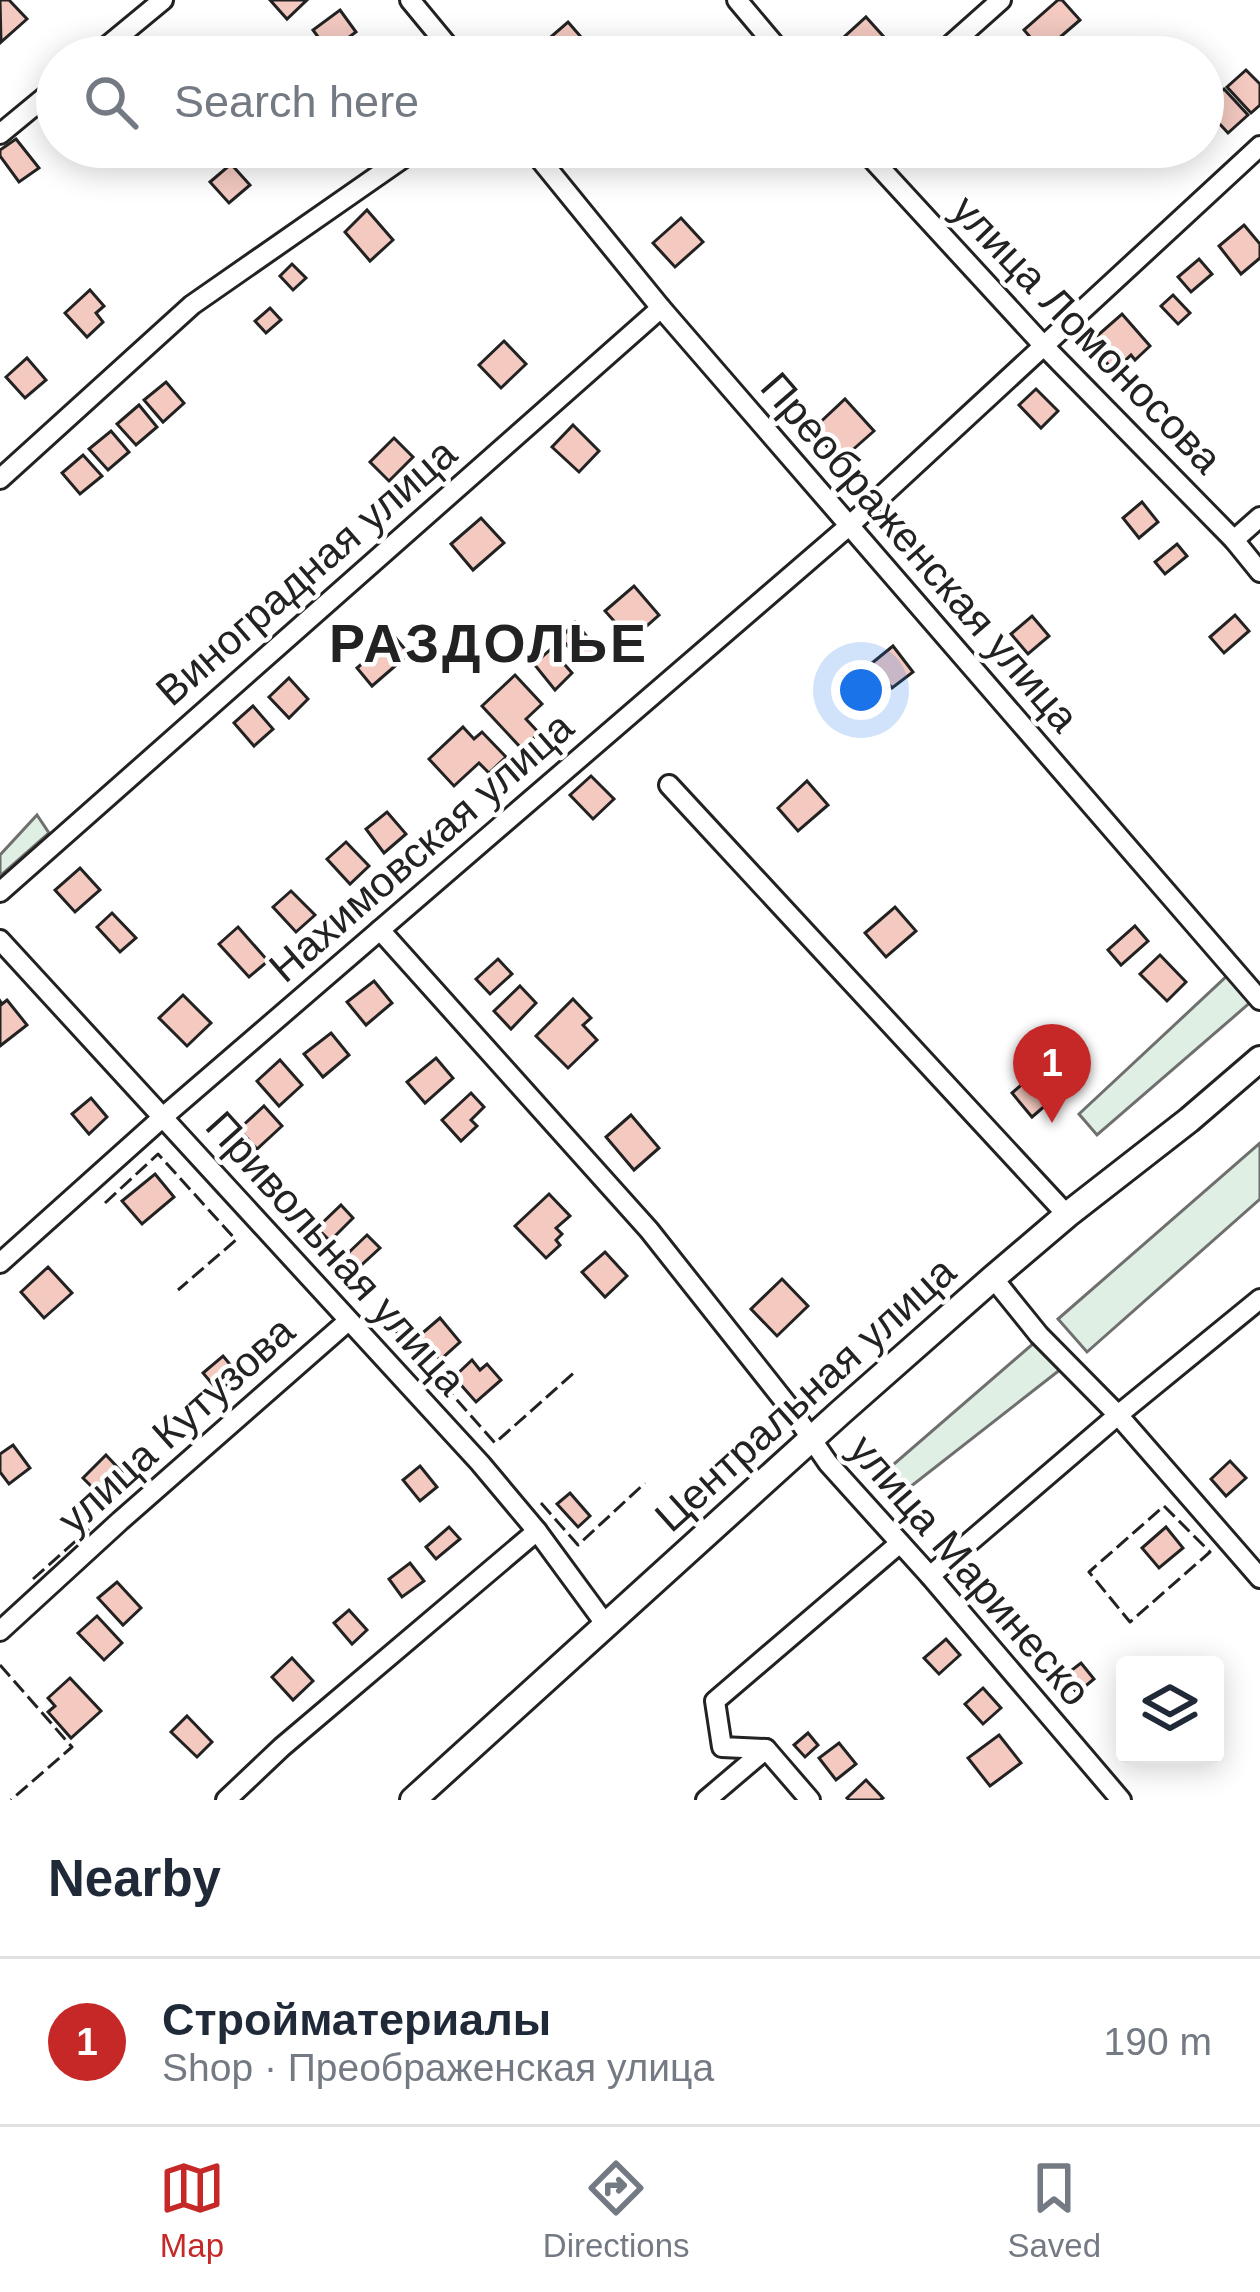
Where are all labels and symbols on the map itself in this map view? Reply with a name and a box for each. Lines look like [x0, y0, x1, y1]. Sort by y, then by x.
street label: улица Ломоносова [943, 186, 1232, 483]
street label: Преображенская улица [752, 363, 1089, 741]
street label: Виноградная улица [147, 429, 466, 715]
district label: РАЗДОЛЬЕ [329, 613, 649, 673]
your location [831, 660, 891, 720]
street label: Нахимовская улица [260, 702, 582, 991]
pin: 1 [1013, 1024, 1091, 1123]
street label: Привольная улица [197, 1102, 476, 1404]
street label: Центральная улица [646, 1247, 965, 1541]
street label: улица Кутузова [49, 1307, 304, 1543]
street label: улица Маринеско [840, 1425, 1100, 1715]

